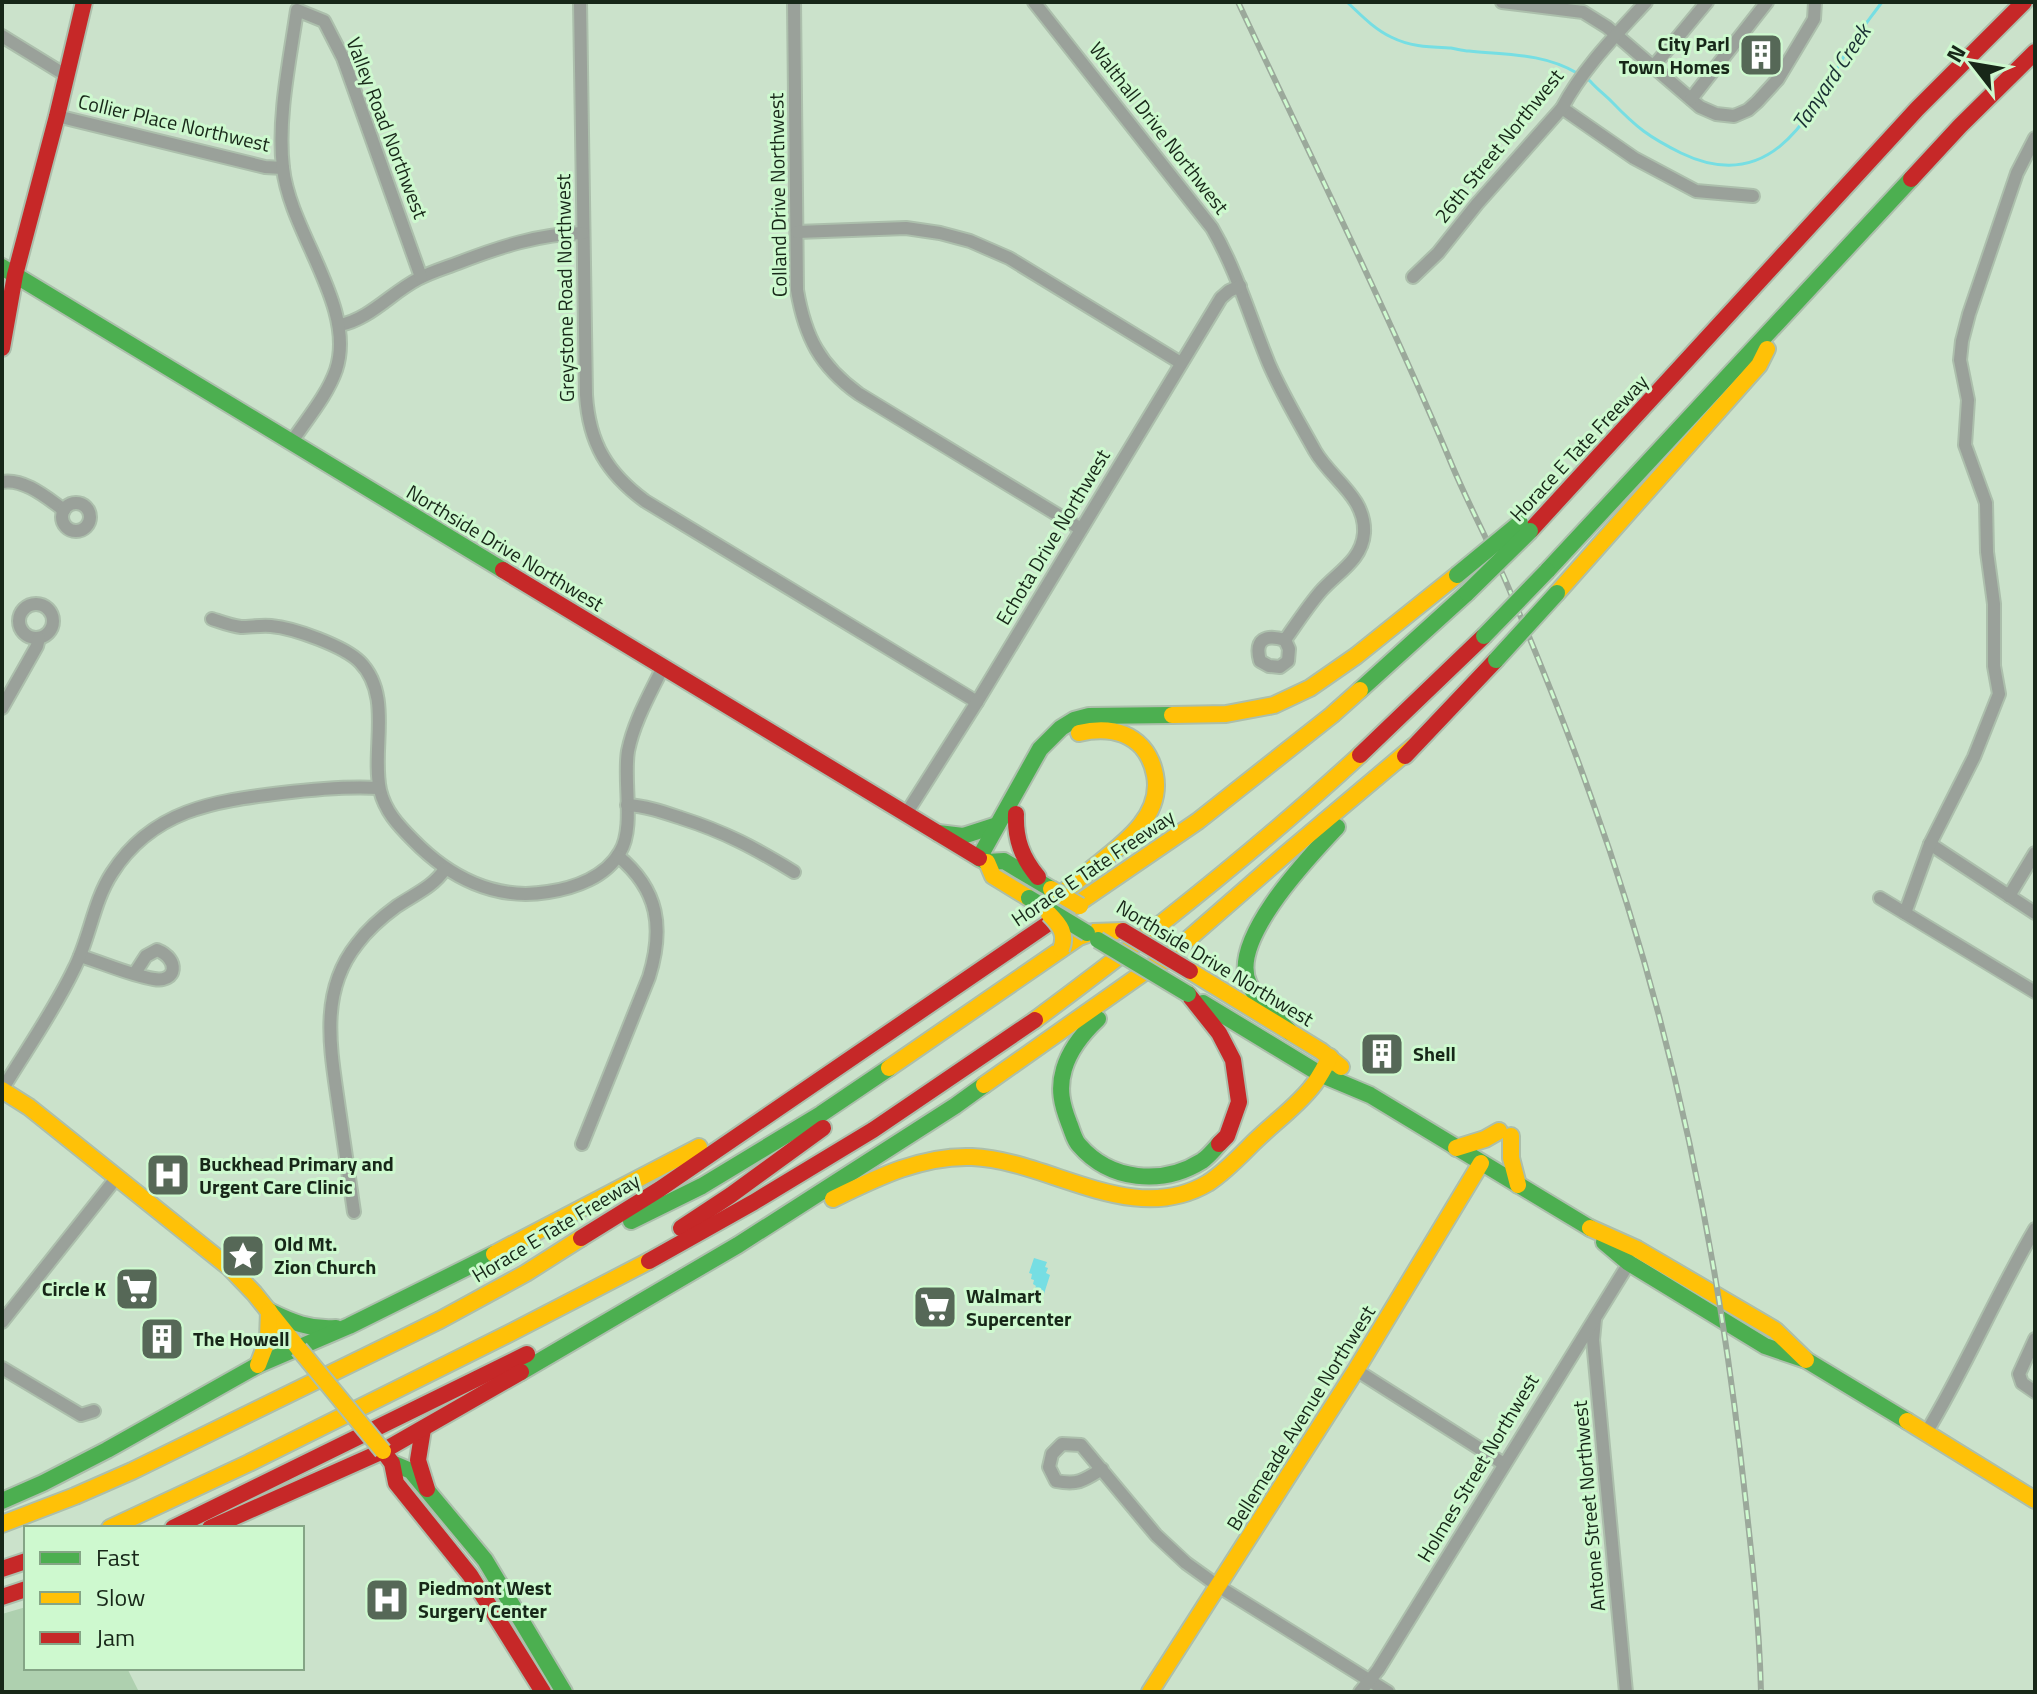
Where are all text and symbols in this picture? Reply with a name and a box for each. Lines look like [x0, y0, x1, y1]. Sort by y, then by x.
water label: Tanyard Creek [1783, 15, 1880, 137]
north arrow [1933, 24, 2013, 104]
place label: City Parl Town Homes [1619, 28, 1730, 82]
building icon: City Parl Town Homes [1737, 31, 1785, 79]
street label: Valley Road Northwest [339, 33, 436, 223]
street label: Walthall Drive Northwest [1082, 35, 1237, 221]
text: N [1937, 38, 1974, 69]
street label: 26th Street Northwest [1427, 62, 1571, 230]
street label: Collier Place Northwest [75, 85, 273, 160]
street label: Colland Drive Northwest [760, 93, 795, 298]
street label: Greystone Road Northwest [547, 174, 582, 402]
street label: Horace E Tate Freeway [1502, 367, 1655, 528]
street label: Echota Drive Northwest [988, 443, 1117, 631]
street label: Northside Drive Northwest [401, 476, 610, 619]
street label: Horace E Tate Freeway [1005, 801, 1181, 934]
street label: Northside Drive Northwest [1111, 891, 1320, 1034]
building icon: Shell [1358, 1030, 1406, 1078]
place label: Shell [1413, 1038, 1456, 1069]
place label: Buckhead Primary and Urgent Care Clinic [199, 1148, 394, 1202]
hospital icon: Buckhead Primary and Urgent Care Clinic [144, 1151, 192, 1199]
street label: Horace E Tate Freeway [466, 1165, 646, 1290]
place label: Old Mt. Zion Church [274, 1228, 376, 1282]
place icon: Old Mt. Zion Church [219, 1232, 267, 1280]
supermarket icon: Circle K [113, 1265, 161, 1313]
place label: Circle K [42, 1273, 106, 1304]
place label: Walmart Supercenter [966, 1280, 1072, 1334]
supermarket icon: Walmart Supercenter [911, 1283, 959, 1331]
street label: Bellemeade Avenue Northwest [1218, 1299, 1383, 1537]
building icon: The Howell [138, 1315, 186, 1363]
place label: The Howell [193, 1323, 290, 1354]
street label: Holmes Street Northwest [1409, 1368, 1546, 1568]
street label: Antone Street Northwest [1564, 1399, 1613, 1613]
legend [24, 1526, 304, 1670]
text: Fast [96, 1539, 140, 1575]
place label: Piedmont West Surgery Center [418, 1572, 551, 1626]
hospital icon: Piedmont West Surgery Center [363, 1576, 411, 1624]
text: Slow [96, 1579, 145, 1615]
text: Jam [96, 1619, 135, 1655]

